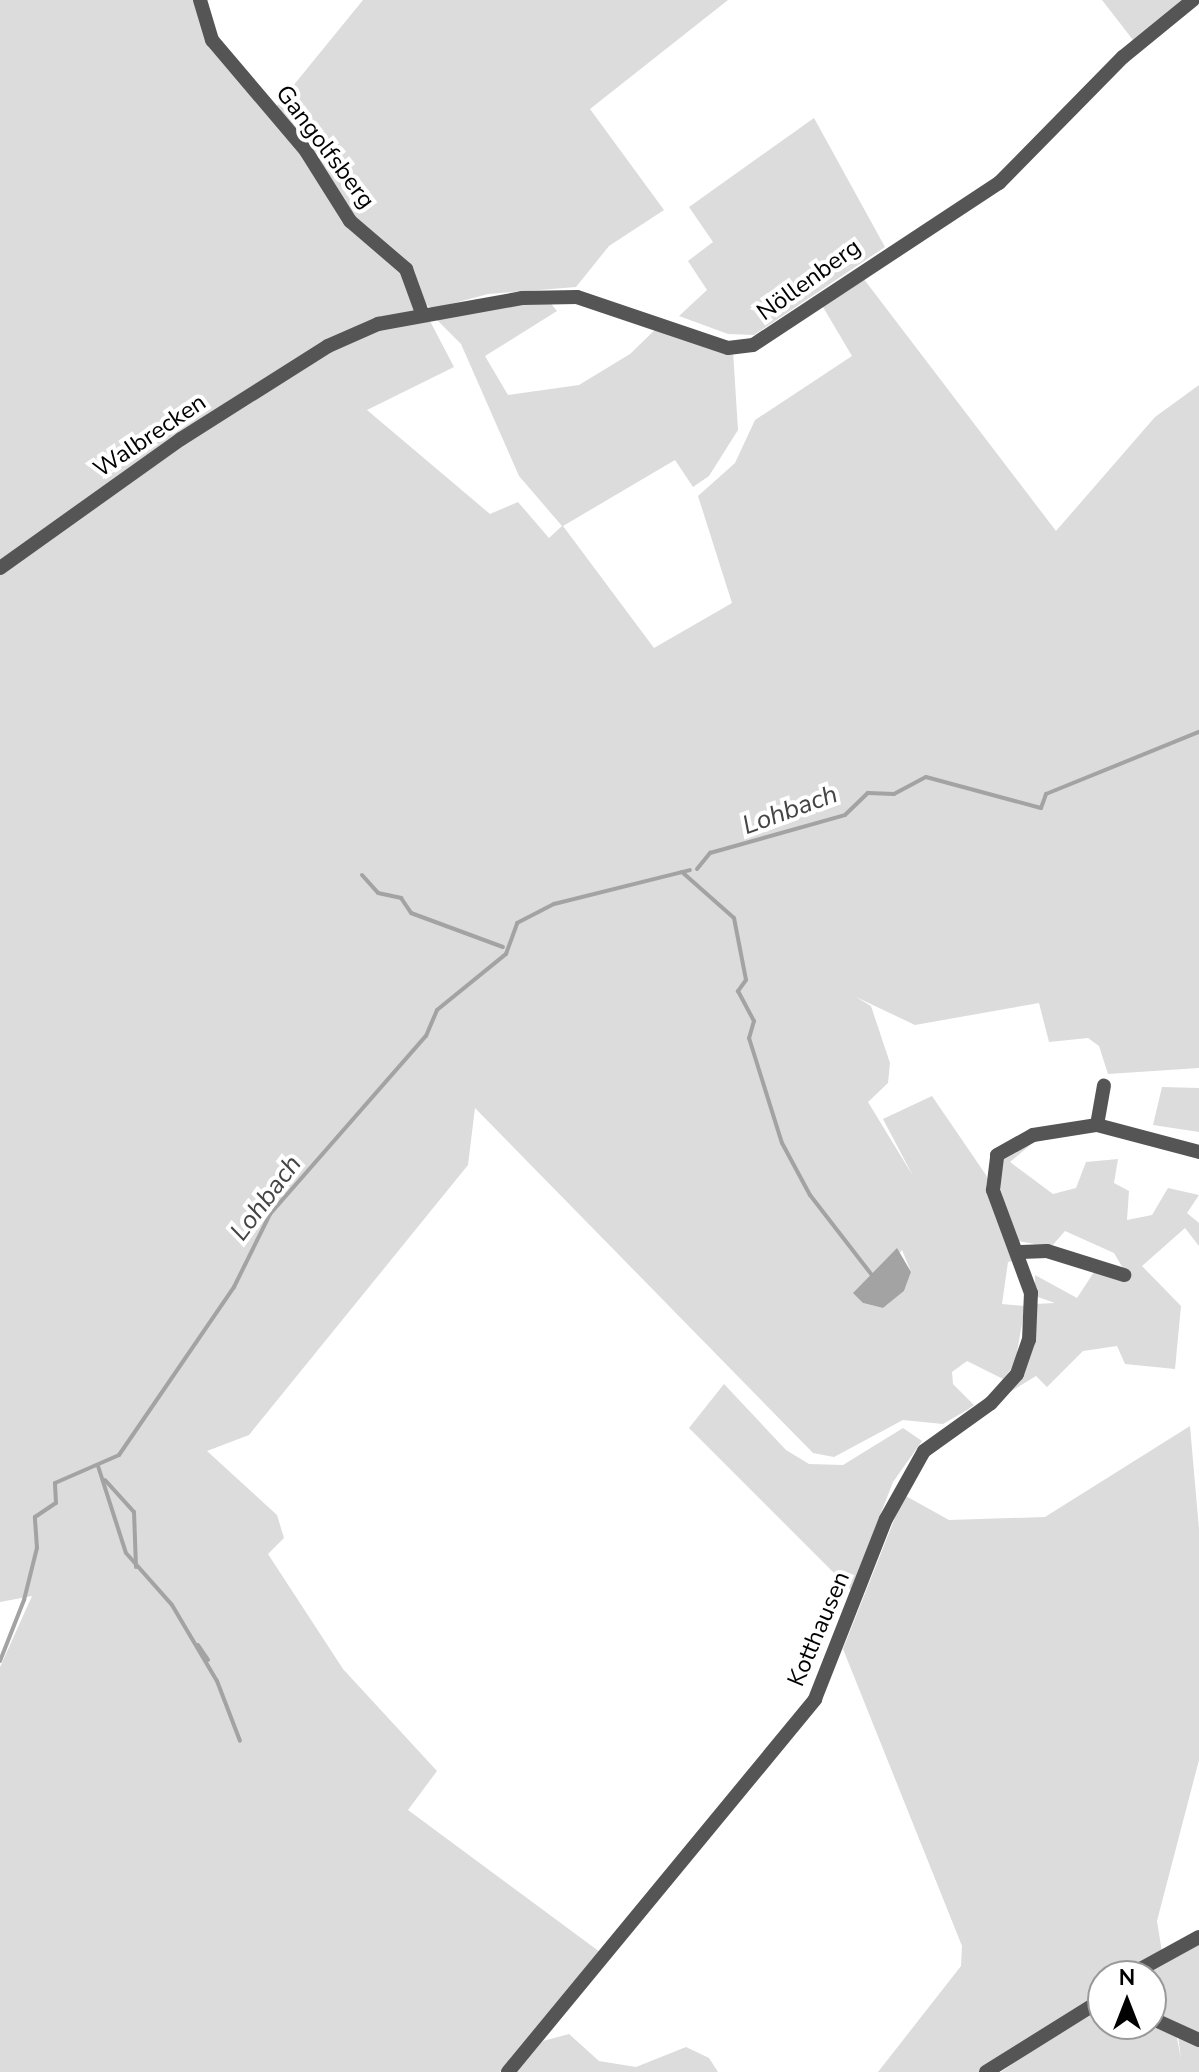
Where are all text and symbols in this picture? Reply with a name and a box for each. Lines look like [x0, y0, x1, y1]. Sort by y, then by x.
street label: Gangolfsberg [269, 80, 381, 214]
street label: Nöllenberg [752, 233, 866, 327]
street label: Walbrecken [88, 388, 212, 484]
water label: Lohbach [738, 778, 842, 842]
water label: Lohbach [224, 1149, 308, 1247]
street label: Kotthausen [782, 1567, 856, 1691]
north arrow [1087, 1960, 1167, 2040]
text: N [1119, 1963, 1135, 1993]

